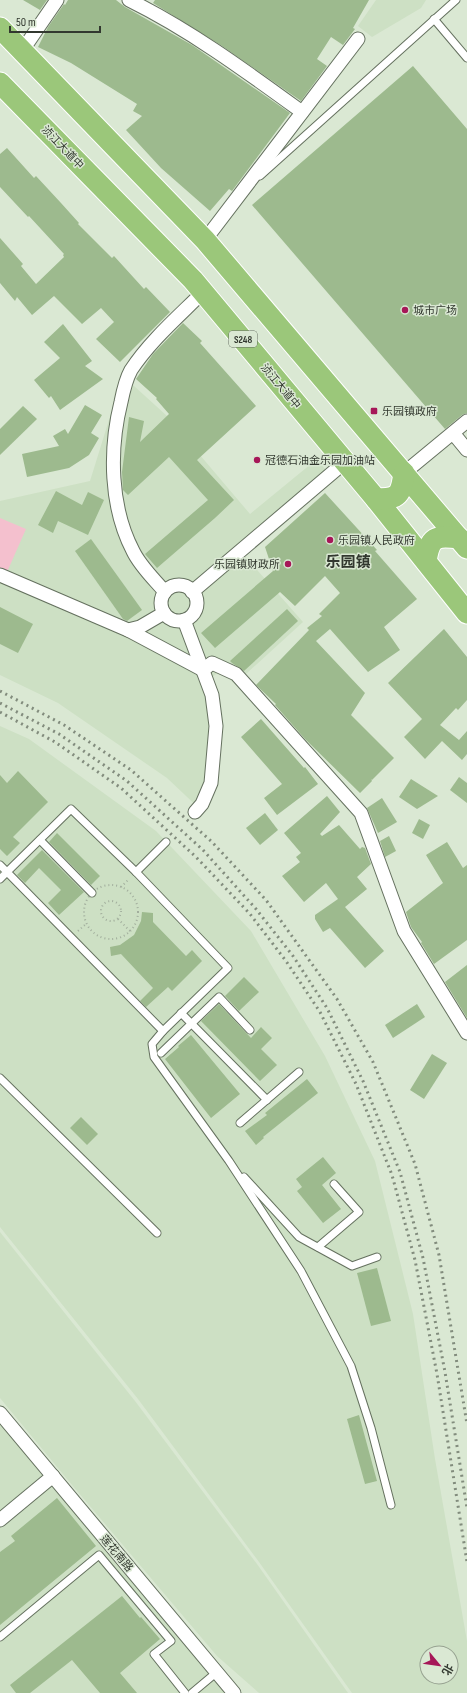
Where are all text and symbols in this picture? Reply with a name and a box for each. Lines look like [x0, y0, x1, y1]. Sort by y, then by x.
scale bar [10, 8, 100, 34]
text: 50 m [16, 15, 36, 30]
street label: 浈江大道中 [39, 123, 86, 172]
place label: 城市广场 [413, 304, 457, 317]
marker: 城市广场 [400, 305, 410, 315]
road number: S248 [229, 331, 257, 347]
street label: 浈江大道中 [258, 361, 303, 412]
place label: 乐园镇政府 [382, 405, 437, 418]
marker: 乐园镇政府 [369, 406, 379, 416]
place label: 冠德石油金乐园加油站 [265, 454, 375, 467]
marker: 冠德石油金乐园加油站 [252, 455, 262, 465]
place label: 乐园镇人民政府 [338, 534, 415, 547]
marker: 乐园镇人民政府 [325, 535, 335, 545]
district label: 乐园镇 [325, 553, 371, 572]
place label: 乐园镇财政所 [214, 558, 280, 571]
marker: 乐园镇财政所 [283, 559, 293, 569]
street label: 莲花南路 [97, 1532, 136, 1574]
north arrow [419, 1645, 459, 1685]
text: 北 [439, 1662, 456, 1678]

